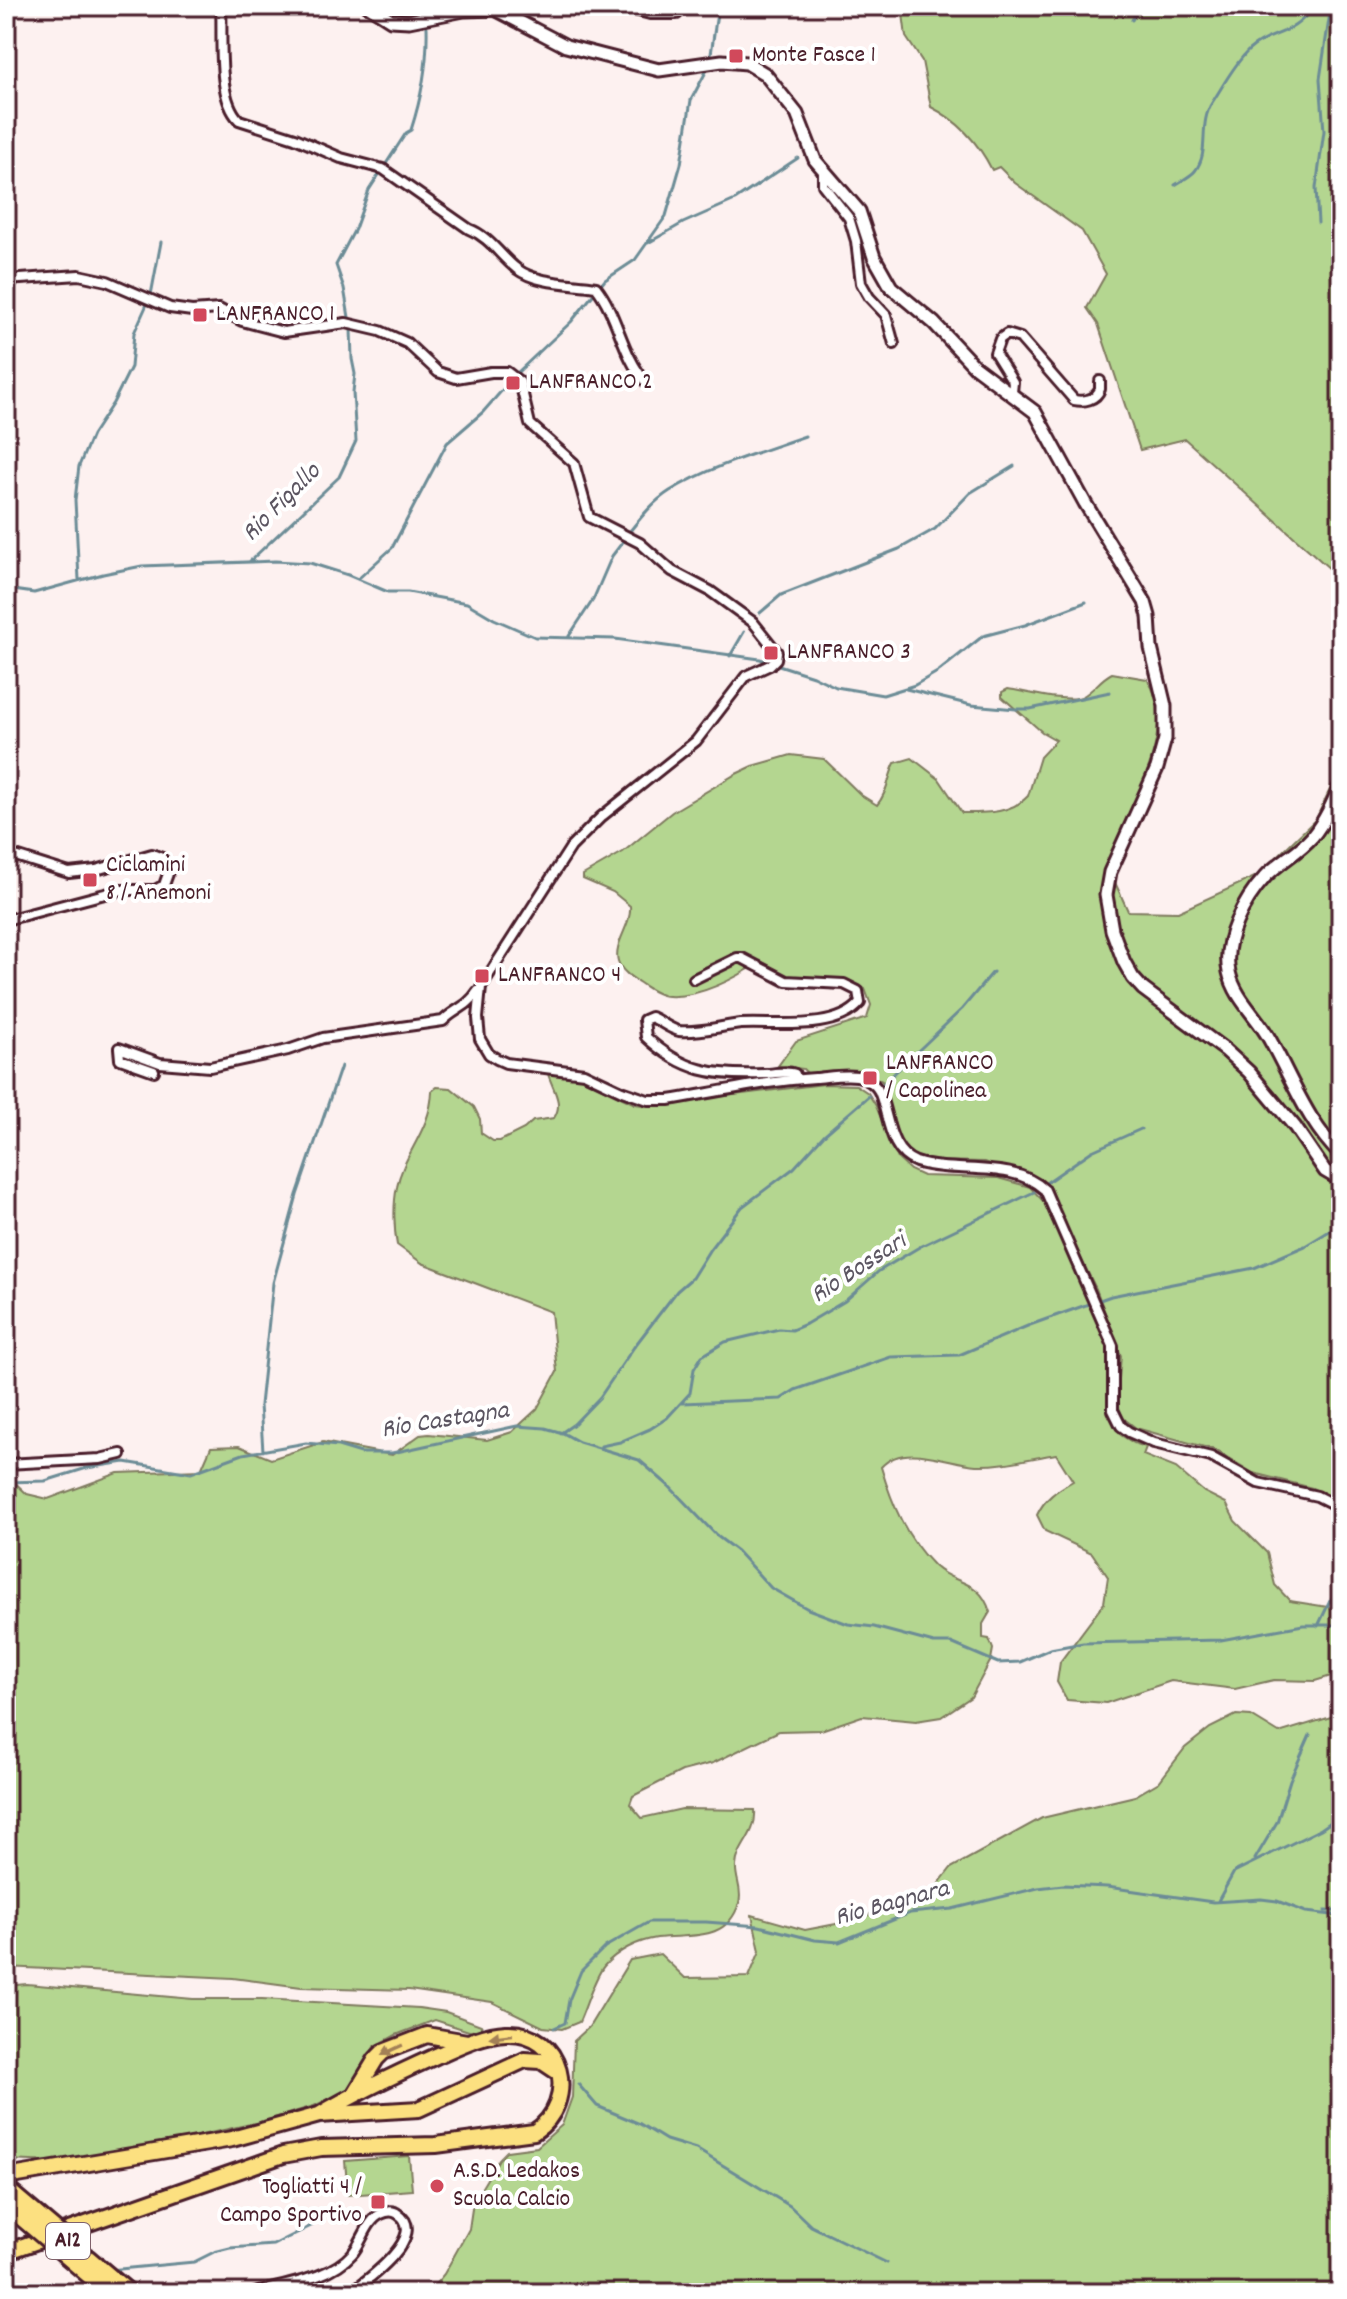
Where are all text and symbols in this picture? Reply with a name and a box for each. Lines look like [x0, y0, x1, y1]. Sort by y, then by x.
place label: Monte Fasce 1 [752, 39, 876, 73]
marker: Monte Fasce 1 [727, 47, 745, 65]
place label: LANFRANCO 1 [216, 298, 335, 332]
marker: LANFRANCO 1 [191, 306, 209, 324]
place label: LANFRANCO 2 [529, 366, 653, 400]
marker: LANFRANCO 2 [504, 374, 522, 392]
water label: Rio Figallo [234, 454, 331, 551]
place label: LANFRANCO 3 [787, 636, 911, 670]
marker: LANFRANCO 3 [762, 644, 780, 662]
place label: Ciclamini 8 / Anemoni [106, 849, 211, 911]
marker: Ciclamini 8 / Anemoni [81, 871, 99, 889]
place label: LANFRANCO 4 [498, 959, 621, 993]
marker: LANFRANCO 4 [473, 967, 491, 985]
place label: LANFRANCO / Capolinea [886, 1047, 994, 1109]
marker: LANFRANCO / Capolinea [861, 1069, 879, 1087]
water label: Rio Bossari [804, 1222, 918, 1314]
water label: Rio Castagna [379, 1392, 513, 1449]
water label: Rio Bagnara [831, 1871, 955, 1937]
one-way arrow [489, 2029, 514, 2042]
one-way arrow [380, 2043, 403, 2057]
place label: A.S.D. Ledakos Scuola Calcio [453, 2155, 580, 2217]
place label: Togliatti 4 / Campo Sportivo [220, 2171, 362, 2233]
marker: A.S.D. Ledakos Scuola Calcio [428, 2177, 446, 2195]
marker: Togliatti 4 / Campo Sportivo [369, 2193, 387, 2211]
road number: A12 [46, 2223, 90, 2259]

